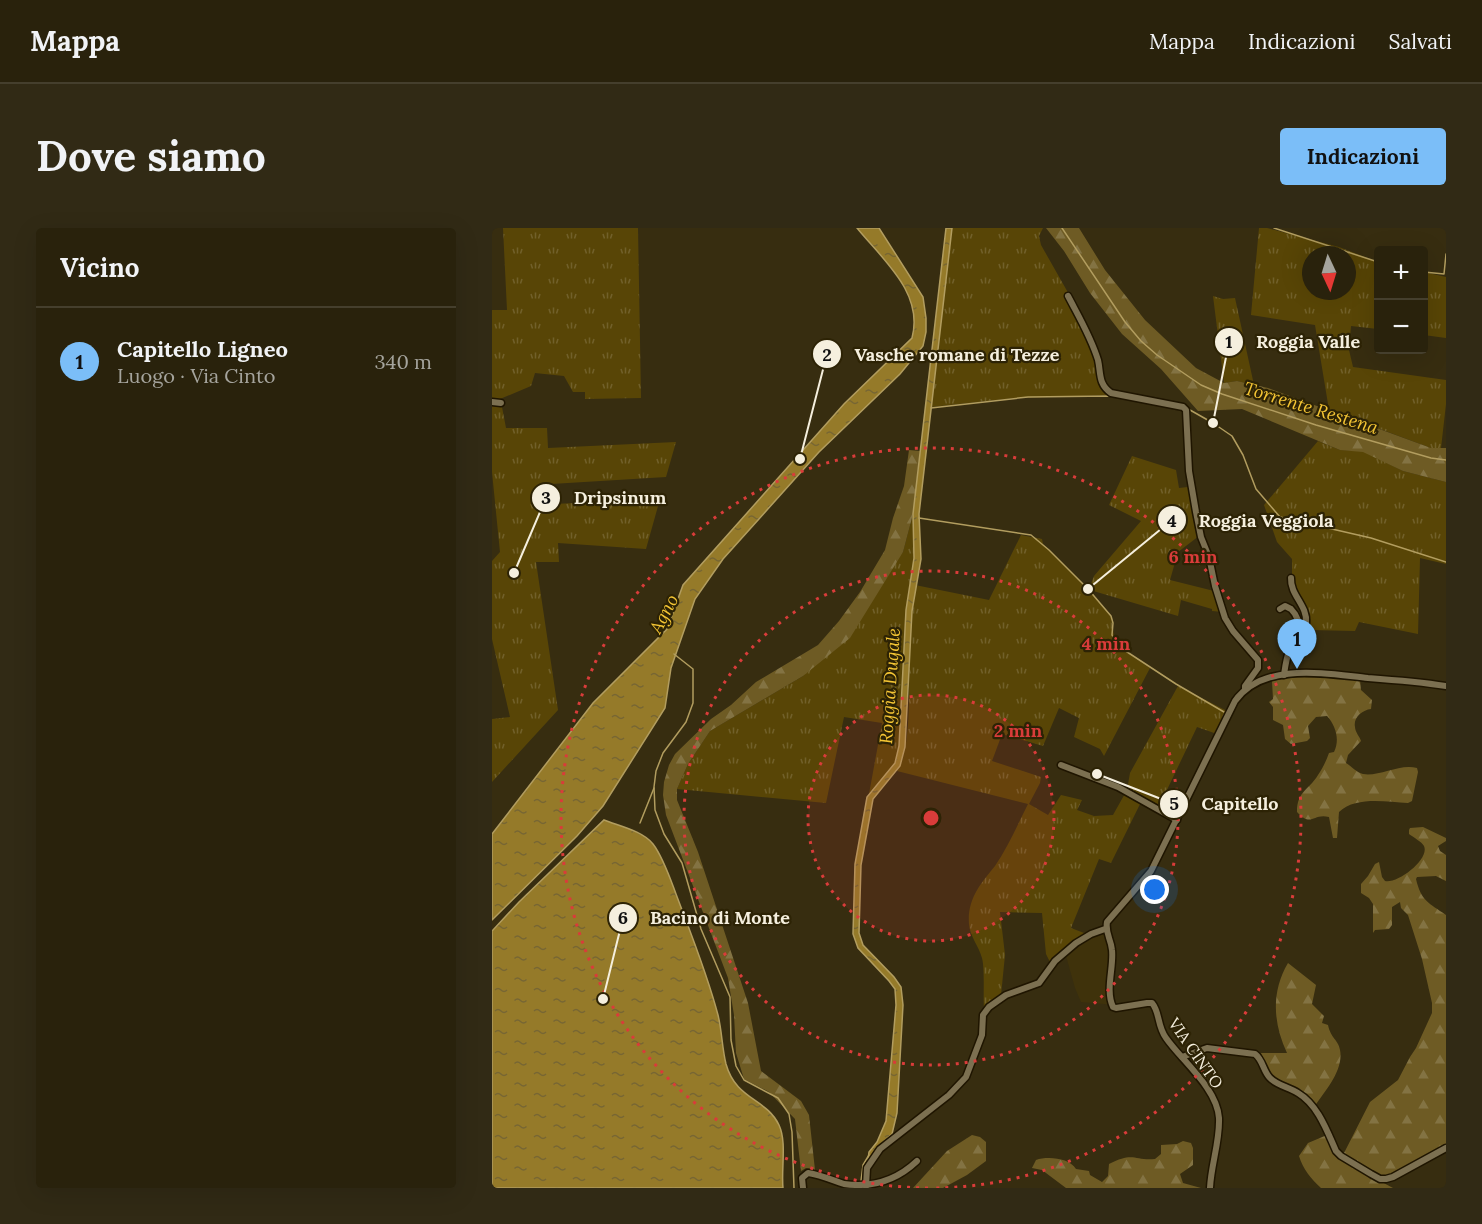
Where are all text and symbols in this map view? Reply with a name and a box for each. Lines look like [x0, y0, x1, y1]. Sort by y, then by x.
text: Mappa [30, 23, 120, 59]
text: Mappa [1149, 28, 1215, 55]
text: Indicazioni [1248, 28, 1356, 55]
text: Salvati [1389, 28, 1452, 55]
button: Indicazioni [1280, 128, 1446, 185]
text: Dove siamo [36, 129, 266, 183]
north arrow [1302, 246, 1356, 300]
map controls [1374, 246, 1428, 354]
button: + [1374, 246, 1428, 300]
text: Vicino [60, 251, 140, 284]
button: − [1374, 300, 1428, 354]
callout: Roggia Valle [1214, 324, 1372, 360]
text: 1 [1225, 330, 1233, 353]
text: Roggia Valle [1256, 330, 1360, 353]
text: Capitello Ligneo [117, 335, 288, 363]
callout: Vasche romane di Tezze [812, 336, 1071, 372]
text: 2 [822, 343, 832, 366]
text: Vasche romane di Tezze [855, 343, 1060, 366]
text: 1 [75, 349, 84, 374]
text: 340 m [374, 349, 432, 374]
text: Luogo · Via Cinto [117, 363, 275, 388]
water label: Torrente Restena [1241, 376, 1381, 439]
callout: Dripsinum [531, 480, 678, 516]
text: 3 [541, 486, 551, 509]
text: Dripsinum [574, 486, 667, 509]
callout: Roggia Veggiola [1157, 502, 1345, 538]
text: 4 [1167, 509, 1177, 532]
text: Roggia Veggiola [1199, 509, 1334, 532]
text: 6 min [1168, 545, 1218, 568]
water label: Agno [643, 590, 683, 638]
pin: 1 [1278, 620, 1316, 669]
water label: Roggia Dugale [874, 627, 905, 745]
text: 4 min [1082, 632, 1131, 655]
text: 2 min [994, 719, 1043, 742]
callout: Capitello [1159, 786, 1290, 822]
text: 5 [1169, 792, 1179, 815]
text: Capitello [1202, 792, 1279, 815]
centre of rings [921, 808, 941, 828]
your location [1140, 875, 1169, 904]
callout: Bacino di Monte [608, 900, 802, 936]
text: 6 [618, 906, 628, 929]
text: Bacino di Monte [650, 906, 790, 929]
street label: VIA CINTO [1164, 1013, 1228, 1092]

